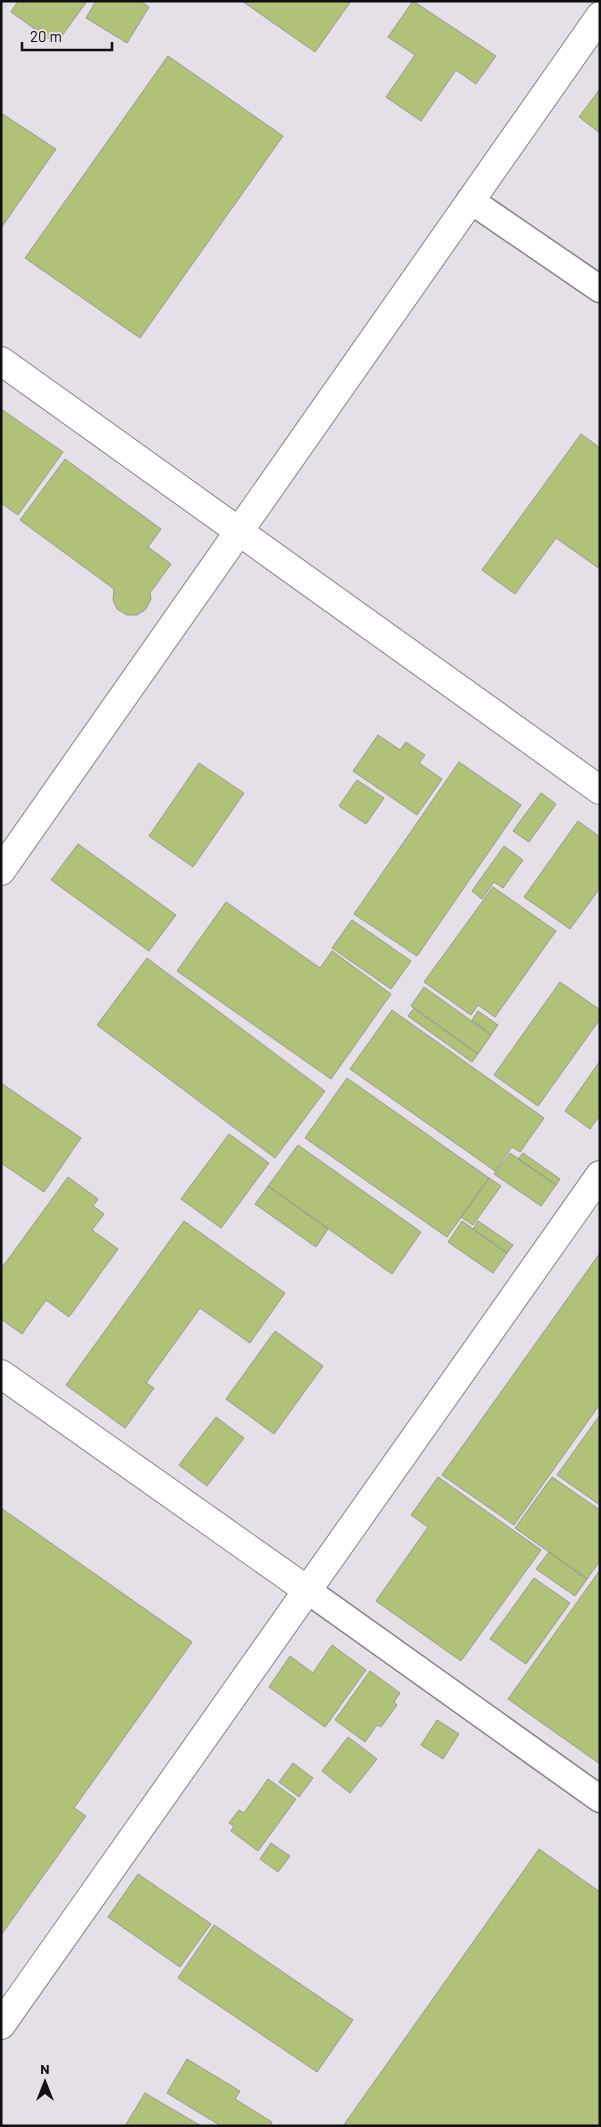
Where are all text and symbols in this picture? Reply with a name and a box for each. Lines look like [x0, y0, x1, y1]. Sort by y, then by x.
scale bar [22, 20, 112, 52]
text: 20 m [30, 27, 62, 45]
north arrow [20, 2057, 70, 2107]
text: N [40, 2060, 50, 2077]

